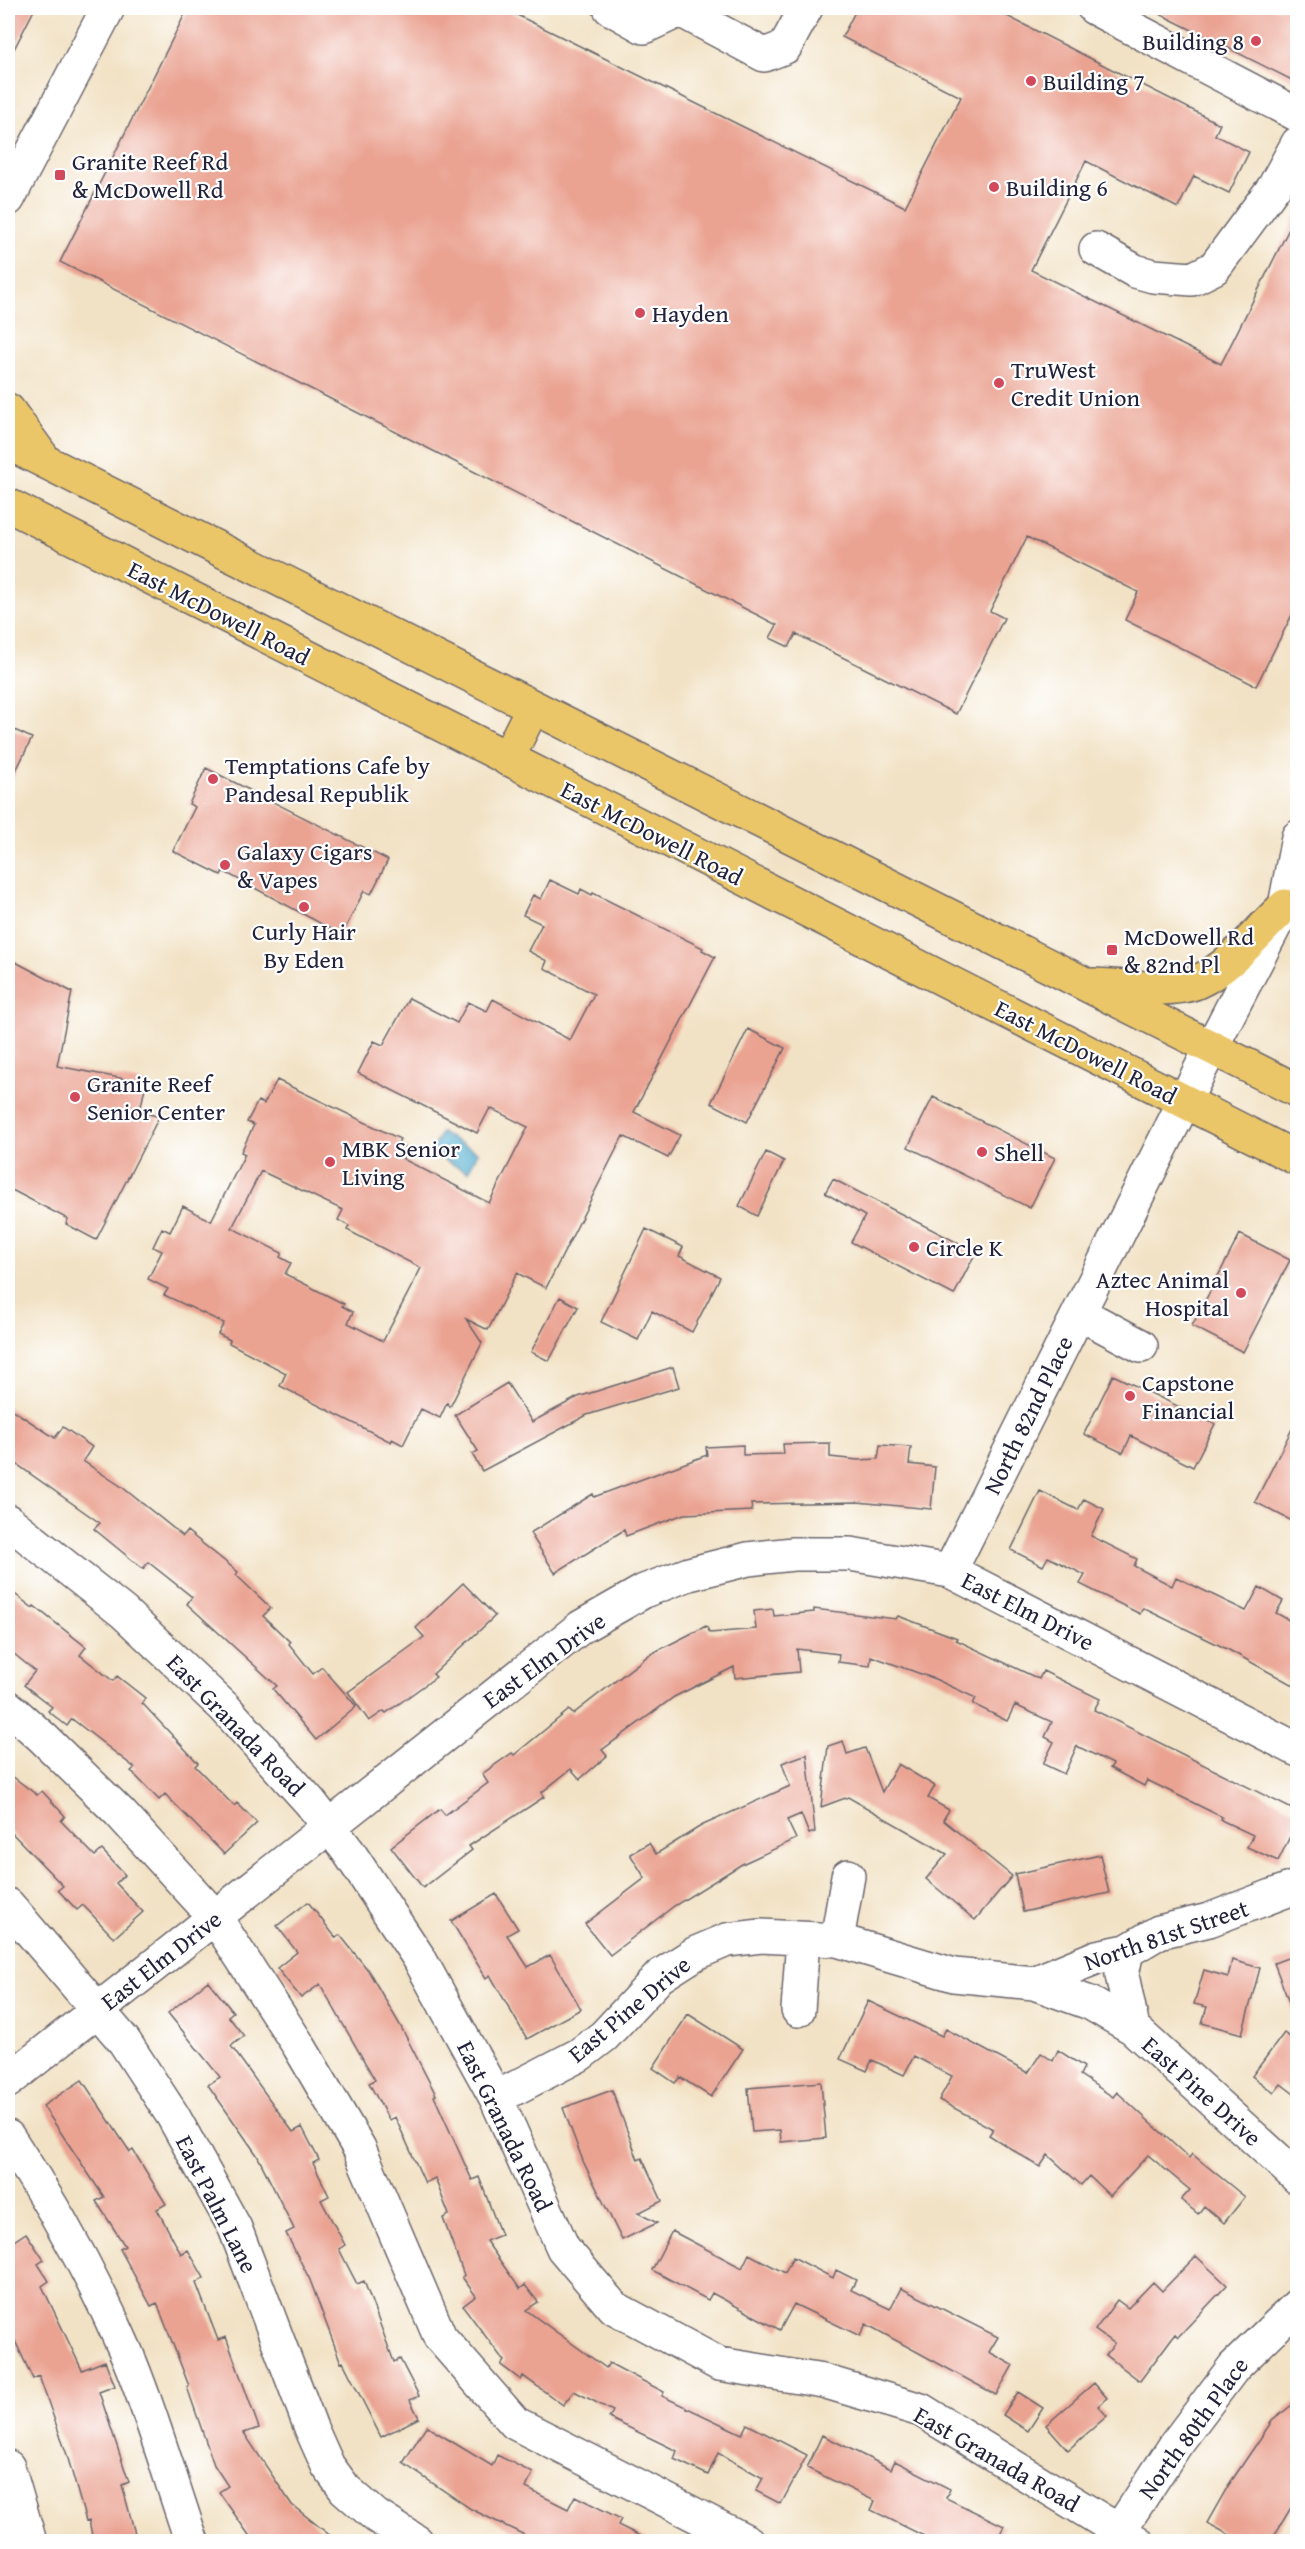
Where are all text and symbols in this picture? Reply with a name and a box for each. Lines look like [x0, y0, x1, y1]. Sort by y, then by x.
place label: Building 8 [1142, 24, 1244, 59]
marker: Building 8 [1249, 34, 1263, 48]
place label: Building 7 [1043, 64, 1145, 99]
marker: Building 7 [1024, 74, 1038, 88]
place label: Granite Reef Rd & McDowell Rd [72, 144, 229, 207]
marker: Granite Reef Rd & McDowell Rd [53, 168, 67, 182]
place label: Building 6 [1006, 170, 1108, 205]
marker: Building 6 [987, 180, 1001, 194]
place label: Hayden [652, 296, 729, 331]
marker: Hayden [633, 306, 647, 320]
place label: TruWest Credit Union [1011, 352, 1140, 415]
marker: TruWest Credit Union [992, 376, 1006, 390]
street label: East McDowell Road [122, 552, 316, 674]
place label: Temptations Cafe by Pandesal Republik [225, 748, 430, 811]
marker: Temptations Cafe by Pandesal Republik [206, 772, 220, 786]
street label: East McDowell Road [555, 772, 749, 894]
place label: Galaxy Cigars & Vapes [237, 834, 373, 897]
marker: Galaxy Cigars & Vapes [218, 858, 232, 872]
marker: Curly Hair By Eden [297, 900, 311, 914]
place label: Curly Hair By Eden [252, 914, 356, 977]
place label: McDowell Rd & 82nd Pl [1124, 919, 1254, 982]
marker: McDowell Rd & 82nd Pl [1105, 943, 1119, 957]
street label: East McDowell Road [989, 991, 1183, 1113]
place label: Granite Reef Senior Center [87, 1066, 225, 1129]
marker: Granite Reef Senior Center [68, 1090, 82, 1104]
place label: MBK Senior Living [342, 1131, 460, 1194]
place label: Shell [994, 1135, 1044, 1170]
marker: Shell [975, 1145, 989, 1159]
marker: MBK Senior Living [323, 1155, 337, 1169]
place label: Circle K [926, 1230, 1004, 1265]
marker: Circle K [907, 1240, 921, 1254]
place label: Aztec Animal Hospital [1096, 1262, 1229, 1325]
marker: Aztec Animal Hospital [1234, 1286, 1248, 1300]
street label: North 82nd Place [974, 1330, 1082, 1500]
place label: Capstone Financial [1142, 1365, 1234, 1428]
marker: Capstone Financial [1123, 1389, 1137, 1403]
street label: East Elm Drive [956, 1563, 1100, 1659]
street label: East Elm Drive [475, 1603, 613, 1717]
street label: East Granada Road [159, 1646, 313, 1804]
street label: North 81st Street [1079, 1890, 1254, 1980]
street label: East Elm Drive [93, 1902, 229, 2018]
street label: East Pine Drive [560, 1947, 698, 2071]
street label: East Pine Drive [1134, 2028, 1270, 2154]
street label: East Granada Road [448, 2035, 562, 2218]
street label: East Palm Lane [167, 2129, 267, 2279]
street label: North 80th Place [1129, 2350, 1257, 2506]
street label: East Granada Road [908, 2397, 1087, 2521]

